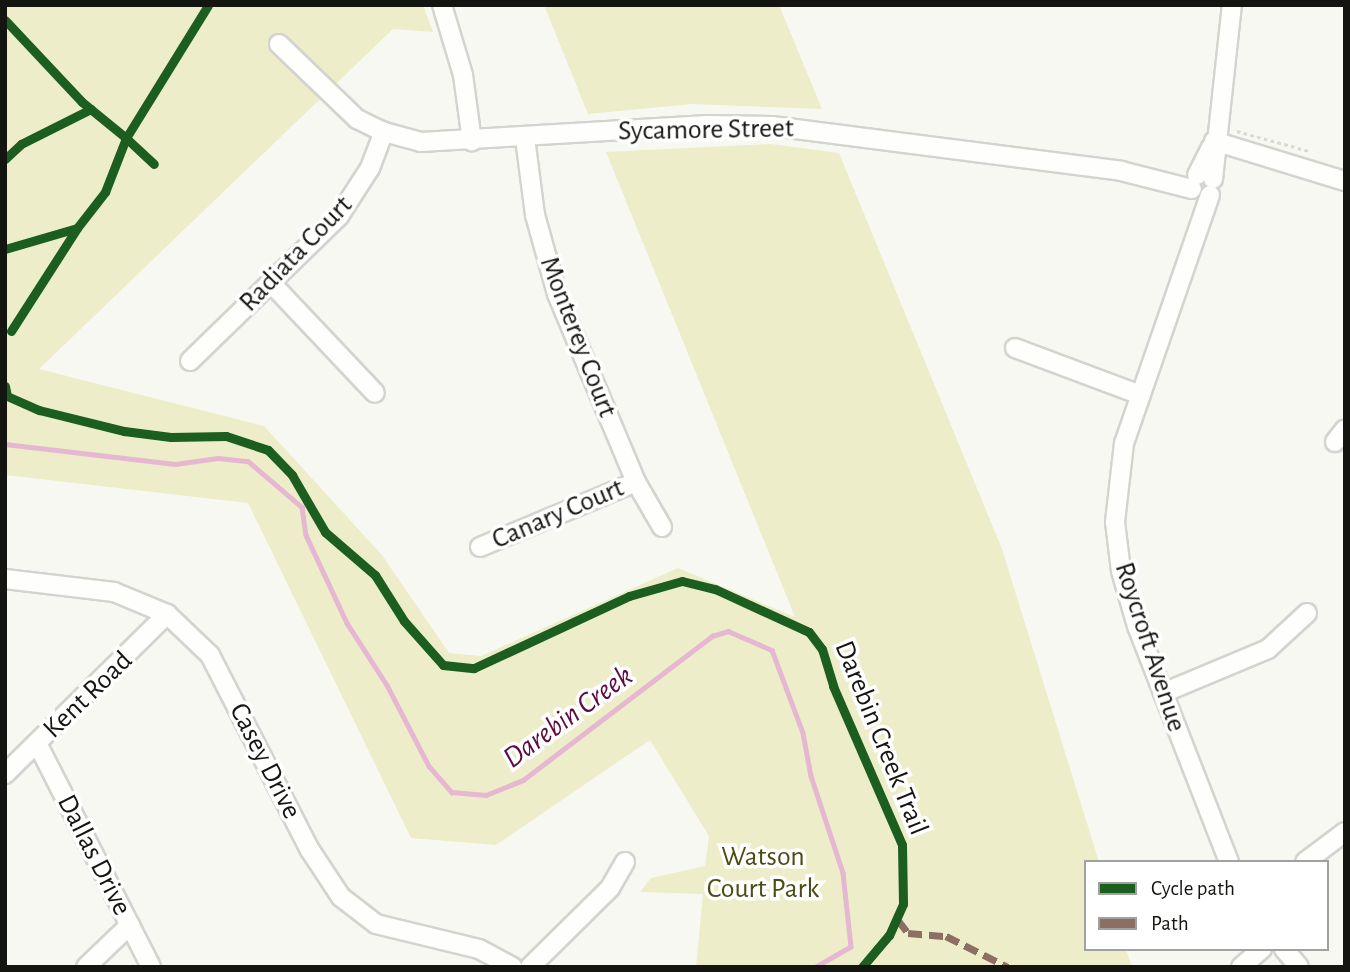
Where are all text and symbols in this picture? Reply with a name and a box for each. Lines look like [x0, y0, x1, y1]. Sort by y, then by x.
street label: Sycamore Street [618, 112, 794, 148]
street label: Radiata Court [232, 189, 360, 319]
street label: Monterey Court [532, 252, 624, 422]
street label: Canary Court [487, 471, 629, 557]
street label: Roycroft Avenue [1107, 558, 1193, 736]
street label: Darebin Creek Trail [827, 636, 935, 840]
street label: Kent Road [36, 644, 140, 746]
water label: Darebin Creek [496, 658, 640, 776]
street label: Casey Drive [222, 697, 308, 825]
street label: Dallas Drive [49, 789, 139, 921]
park label: Watson Court Park [707, 840, 819, 906]
legend [1084, 860, 1329, 951]
text: Cycle path [1151, 878, 1235, 899]
text: Path [1151, 913, 1189, 934]

